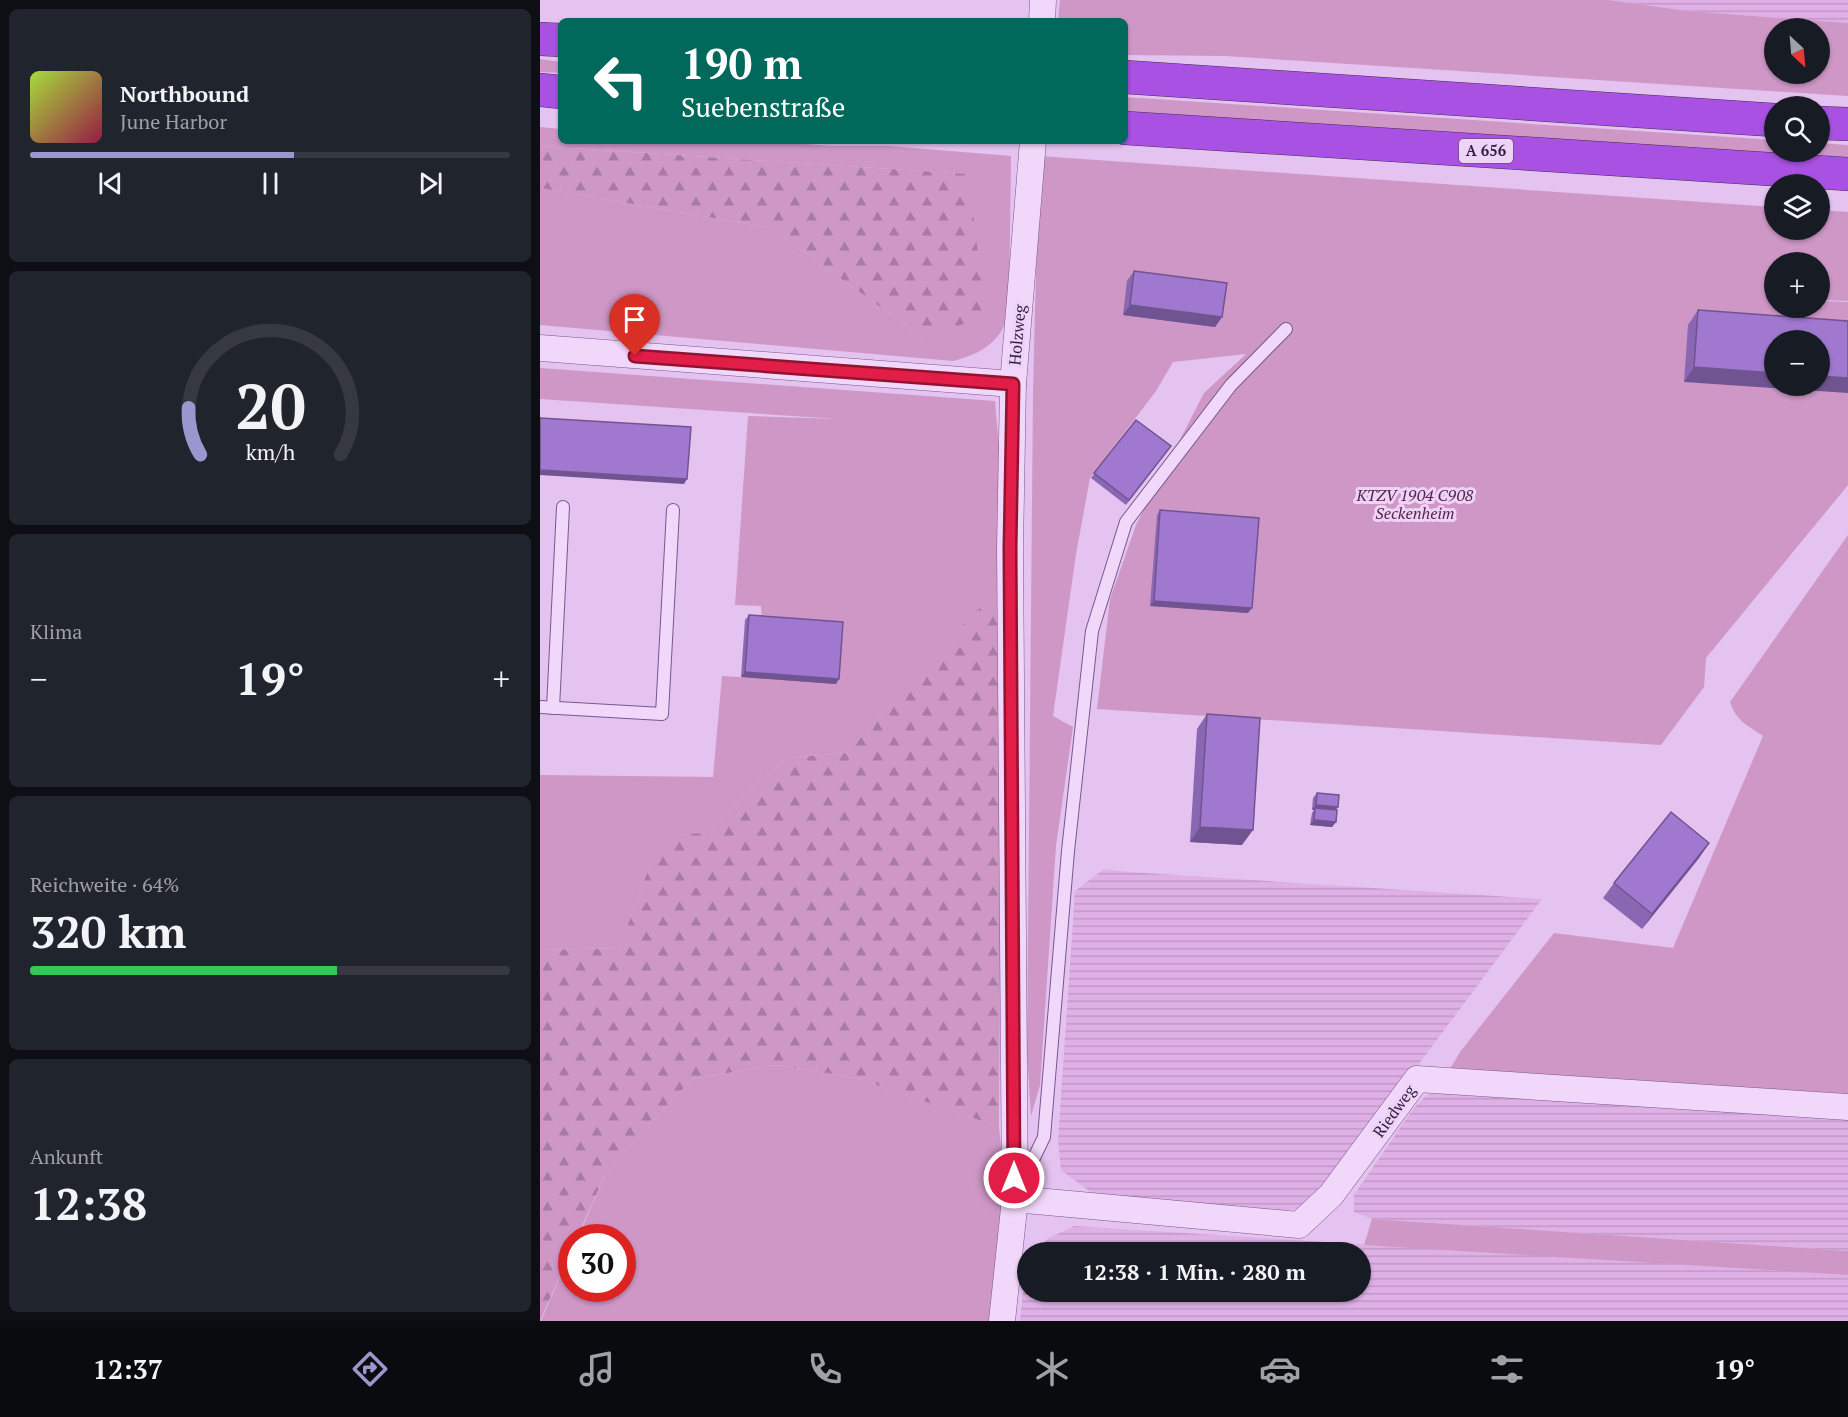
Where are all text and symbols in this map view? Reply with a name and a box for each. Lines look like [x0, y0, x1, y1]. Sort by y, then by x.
north arrow [1764, 18, 1830, 84]
map controls [1764, 18, 1830, 396]
text: 190 m [681, 35, 802, 91]
icon: left [582, 42, 660, 120]
text: Northbound [120, 79, 249, 108]
text: Suebenstraße [681, 89, 845, 125]
button: search [1764, 96, 1830, 162]
text: June Harbor [120, 108, 227, 135]
road number: A 656 [1459, 139, 1513, 163]
icon: previous [94, 167, 127, 200]
icon: pause [254, 167, 287, 200]
icon: next [414, 167, 447, 200]
button: layers [1764, 174, 1830, 240]
button: + [1764, 252, 1830, 318]
pin [609, 294, 660, 356]
icon: arrive [618, 303, 651, 336]
street label: Holzweg [1003, 303, 1031, 366]
button: − [1764, 330, 1830, 396]
text: 20 [235, 364, 305, 447]
text: km/h [245, 439, 295, 467]
park label: KTZV 1904 C908 Seckenheim [1356, 484, 1474, 524]
text: Klima [30, 618, 82, 645]
text: 19° [235, 648, 305, 708]
text: − [30, 657, 48, 700]
text: + [492, 657, 510, 700]
text: Reichweite · 64% [30, 871, 179, 898]
text: 320 km [30, 901, 186, 961]
street label: Riedweg [1368, 1080, 1421, 1142]
text: Ankunft [30, 1143, 103, 1170]
position arrow [982, 1146, 1046, 1210]
text: 12:38 [30, 1173, 147, 1233]
speed limit sign: 30 [558, 1224, 636, 1302]
text: 12:38 · 1 Min. · 280 m [1082, 1257, 1306, 1286]
icon: directions [349, 1348, 391, 1390]
icon: music [576, 1348, 618, 1390]
icon: phone [804, 1348, 846, 1390]
icon: climate [1031, 1348, 1073, 1390]
icon: car [1259, 1348, 1301, 1390]
icon: filters [1486, 1348, 1528, 1390]
text: 12:37 [93, 1351, 163, 1387]
text: 19° [1714, 1351, 1755, 1387]

